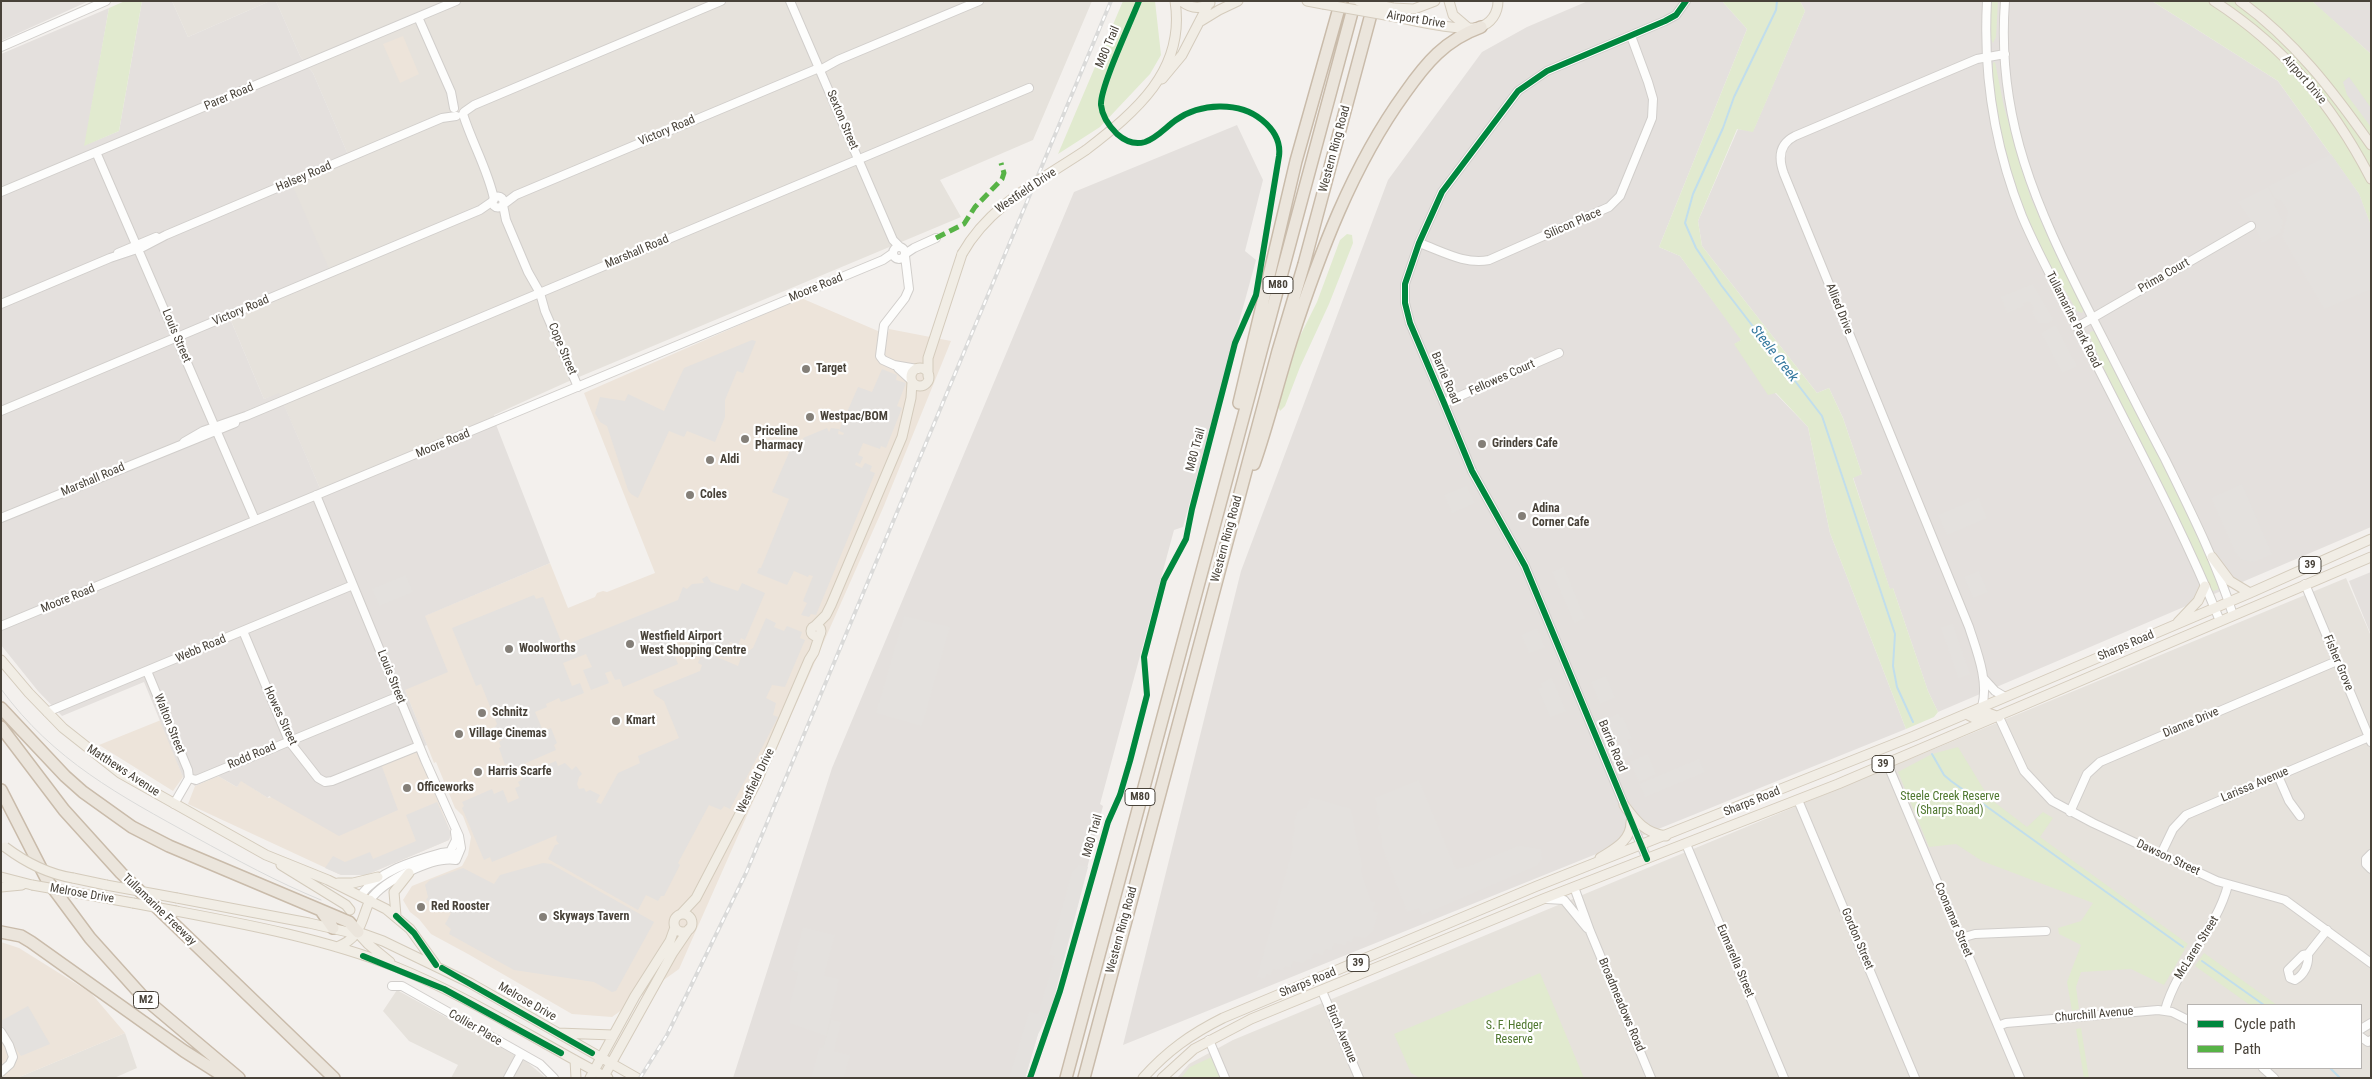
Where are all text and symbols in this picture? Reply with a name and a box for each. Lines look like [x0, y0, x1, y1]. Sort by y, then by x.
street label: Airport Drive [1386, 8, 1446, 32]
street label: M80 Trail [1093, 24, 1123, 70]
street label: Airport Drive [2279, 53, 2329, 107]
street label: Parer Road [202, 80, 256, 114]
street label: Sexton Street [823, 88, 861, 152]
street label: Western Ring Road [1317, 104, 1353, 194]
street label: Victory Road [637, 113, 697, 149]
street label: Halsey Road [274, 159, 334, 195]
street label: Westfield Drive [993, 165, 1059, 217]
street label: Silicon Place [1542, 205, 1604, 243]
street label: Marshall Road [603, 232, 671, 272]
street label: Prima Court [2136, 256, 2192, 296]
street label: Tullamarine Park Road [2042, 269, 2104, 371]
street label: Moore Road [787, 271, 845, 305]
road number: M80 [1263, 276, 1293, 294]
street label: Allied Drive [1822, 282, 1856, 336]
street label: Victory Road [211, 293, 271, 329]
street label: Louis Street [158, 307, 194, 365]
street label: Cope Street [545, 321, 579, 377]
water label: Steele Creek [1747, 322, 1801, 386]
street label: Barrie Road [1428, 350, 1462, 406]
street label: Fellowes Court [1467, 357, 1537, 399]
place label: Target [816, 362, 847, 376]
marker: Target [800, 363, 812, 375]
place label: Westpac/BOM [820, 410, 888, 424]
marker: Westpac/BOM [804, 411, 816, 423]
place label: Priceline Pharmacy [755, 425, 803, 453]
street label: Moore Road [414, 427, 472, 461]
street label: M80 Trail [1183, 427, 1209, 473]
marker: Priceline Pharmacy [739, 433, 751, 445]
place label: Grinders Cafe [1492, 437, 1558, 451]
marker: Grinders Cafe [1476, 438, 1488, 450]
place label: Aldi [720, 453, 739, 467]
marker: Aldi [704, 454, 716, 466]
street label: Marshall Road [59, 460, 127, 500]
place label: Coles [700, 488, 727, 502]
marker: Coles [684, 489, 696, 501]
street label: Western Ring Road [1209, 494, 1245, 584]
place label: Adina Corner Cafe [1532, 502, 1589, 530]
marker: Adina Corner Cafe [1516, 510, 1528, 522]
road number: 39 [2299, 556, 2321, 574]
street label: Moore Road [39, 582, 97, 616]
street label: Sharps Road [2096, 628, 2156, 664]
place label: Westfield Airport West Shopping Centre [640, 630, 746, 658]
street label: Webb Road [174, 632, 228, 666]
street label: Fisher Grove [2320, 633, 2356, 693]
marker: Westfield Airport West Shopping Centre [624, 638, 636, 650]
place label: Woolworths [519, 642, 576, 656]
marker: Woolworths [503, 643, 515, 655]
street label: Louis Street [374, 648, 408, 706]
street label: Howes Street [260, 684, 300, 748]
street label: Walton Street [150, 692, 188, 756]
street label: Dianne Drive [2161, 705, 2221, 741]
place label: Schnitz [492, 706, 528, 720]
marker: Schnitz [476, 707, 488, 719]
place label: Kmart [626, 714, 655, 728]
marker: Kmart [610, 715, 622, 727]
street label: Barrie Road [1595, 718, 1629, 774]
place label: Village Cinemas [469, 727, 547, 741]
marker: Village Cinemas [453, 728, 465, 740]
street label: Rodd Road [226, 739, 278, 773]
street label: Matthews Avenue [84, 742, 162, 800]
street label: Westfield Drive [734, 746, 778, 816]
road number: 39 [1872, 756, 1894, 772]
street label: Larissa Avenue [2219, 764, 2291, 806]
place label: Harris Scarfe [488, 765, 551, 779]
marker: Harris Scarfe [472, 766, 484, 778]
place label: Officeworks [417, 781, 474, 795]
marker: Officeworks [401, 782, 413, 794]
street label: Sharps Road [1722, 784, 1782, 820]
road number: M80 [1125, 789, 1155, 806]
park label: Steele Creek Reserve (Sharps Road) [1900, 790, 2000, 818]
street label: M80 Trail [1080, 813, 1106, 859]
street label: Dawson Street [2134, 837, 2202, 879]
street label: Tullamarine Freeway [119, 871, 199, 949]
street label: Coonamar Street [1931, 880, 1975, 960]
street label: Melrose Drive [49, 881, 115, 907]
street label: Western Ring Road [1104, 885, 1140, 975]
place label: Red Rooster [431, 900, 490, 914]
marker: Red Rooster [415, 901, 427, 913]
street label: Gordon Street [1838, 906, 1876, 972]
place label: Skyways Tavern [553, 910, 629, 924]
marker: Skyways Tavern [537, 911, 549, 923]
street label: McLaren Street [2172, 914, 2222, 982]
street label: Eumarella Street [1713, 922, 1757, 1000]
road number: 39 [1347, 954, 1369, 971]
street label: Broadmeadows Road [1595, 956, 1647, 1054]
street label: Sharps Road [1278, 965, 1338, 1001]
street label: Melrose Drive [495, 980, 559, 1024]
road number: M2 [134, 992, 158, 1008]
street label: Birch Avenue [1322, 1003, 1360, 1065]
street label: Churchill Avenue [2054, 1004, 2134, 1026]
legend [2187, 1004, 2362, 1069]
street label: Collier Place [446, 1007, 504, 1049]
text: Cycle path [2234, 1015, 2296, 1033]
park label: S. F. Hedger Reserve [1486, 1019, 1542, 1047]
text: Path [2234, 1040, 2261, 1058]

